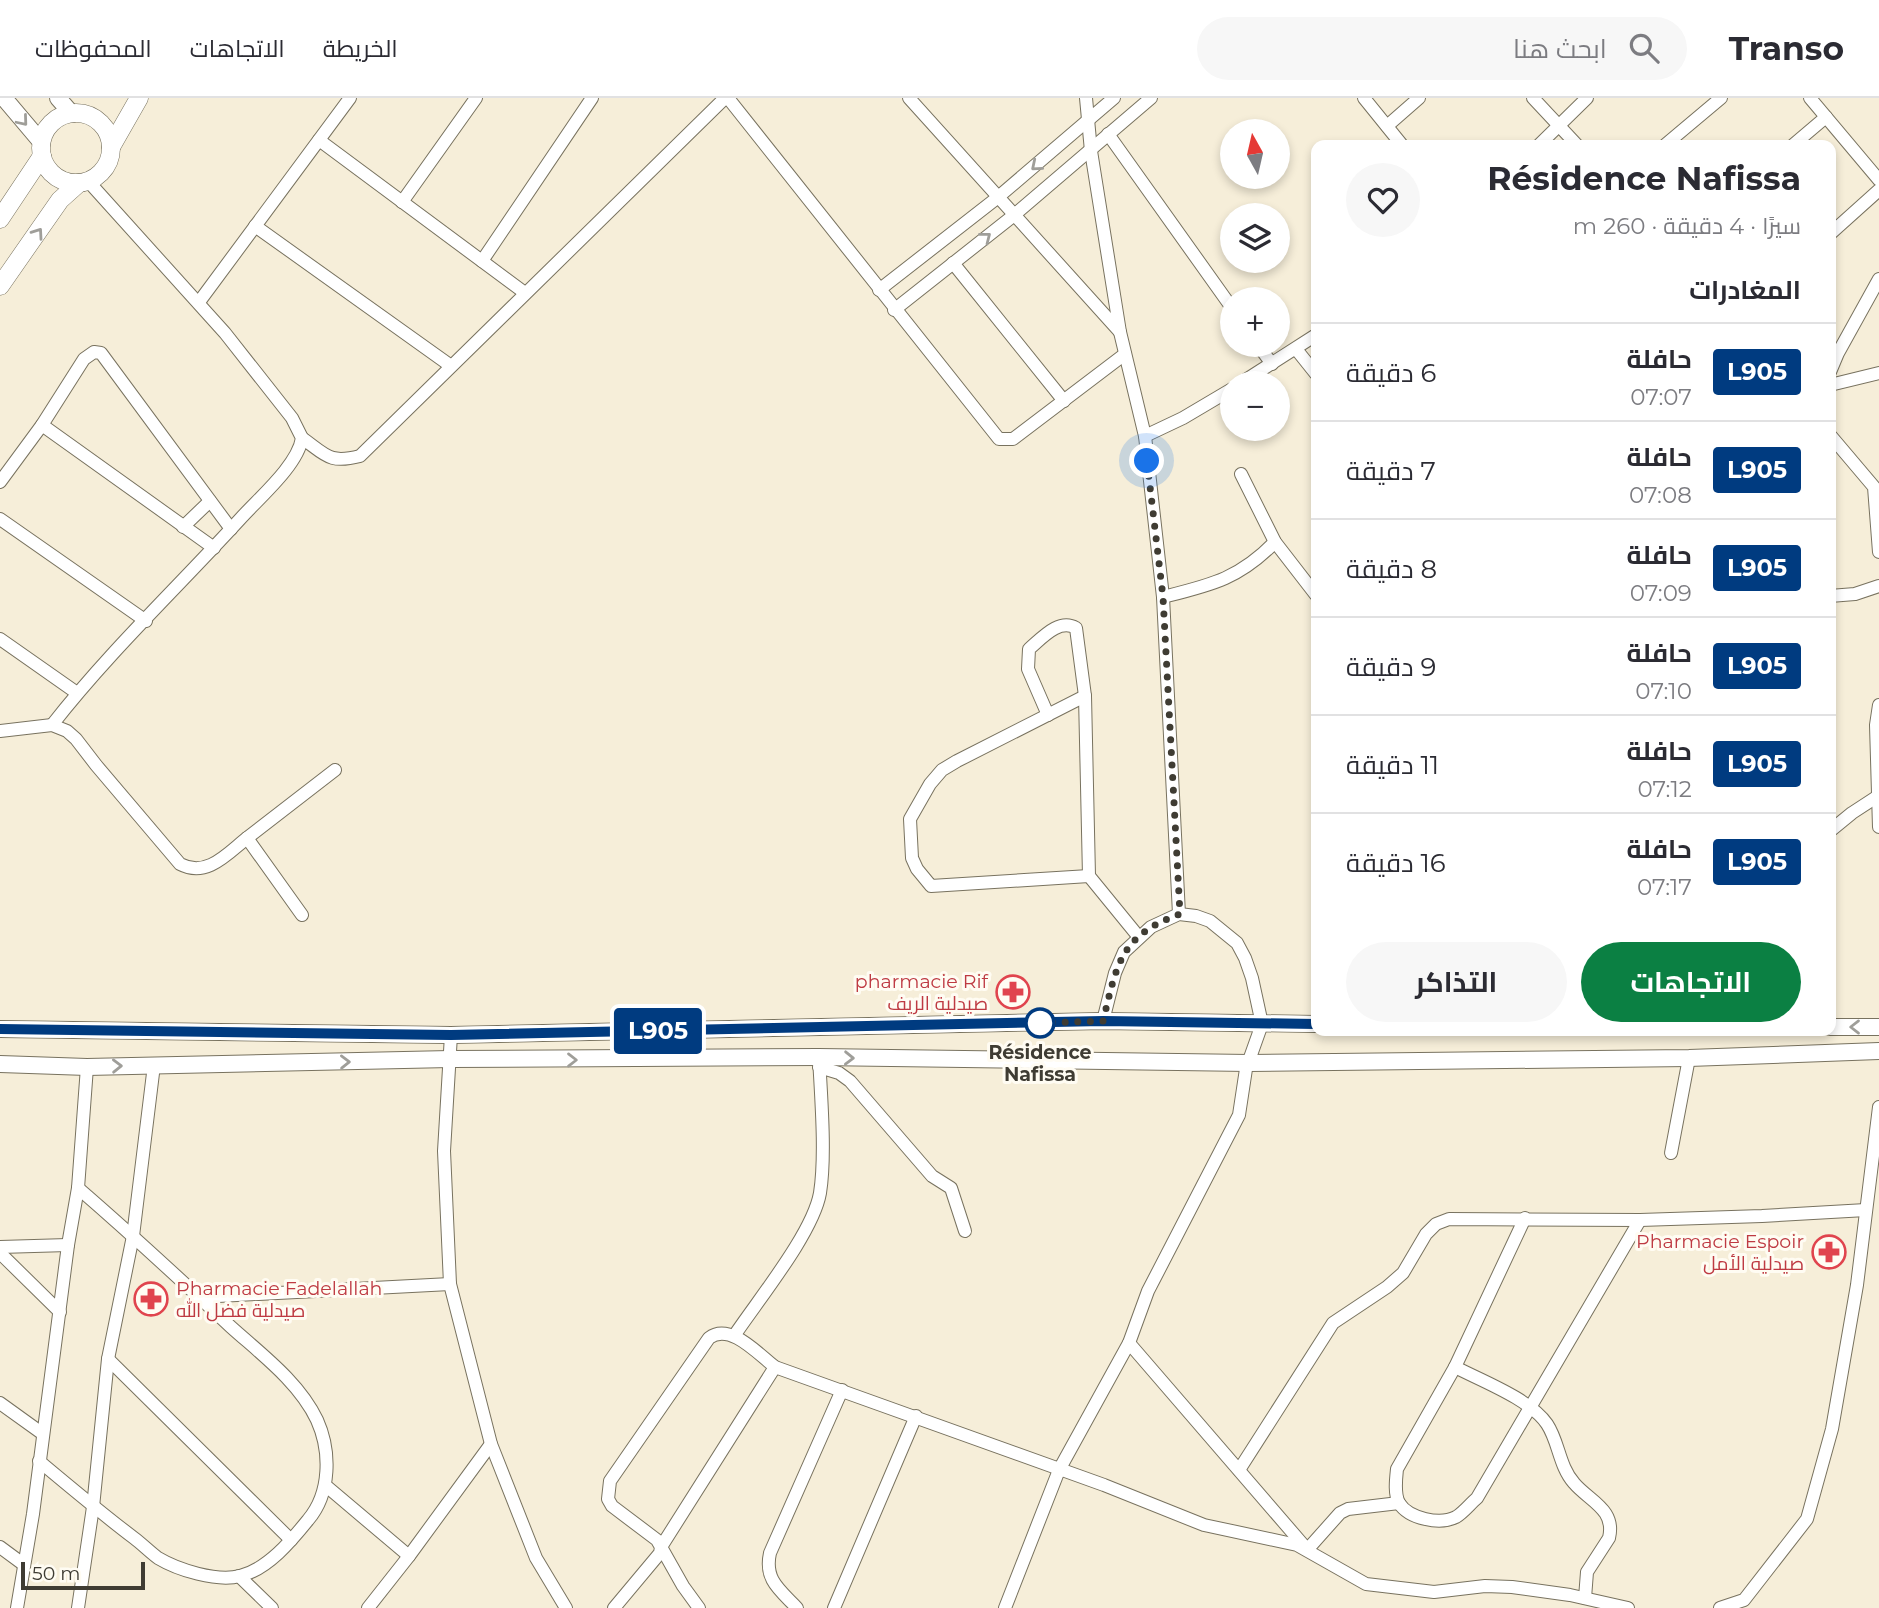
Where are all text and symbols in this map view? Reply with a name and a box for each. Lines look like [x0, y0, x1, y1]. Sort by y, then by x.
search box [1197, 17, 1687, 80]
text: Transo [1729, 28, 1844, 68]
icon: search [1625, 29, 1663, 67]
text: ابحث هنا [1513, 33, 1607, 65]
text: المحفوظات [35, 34, 152, 63]
text: الاتجاهات [190, 34, 285, 63]
text: الخريطة [323, 34, 398, 63]
one-way arrow [15, 112, 27, 125]
north arrow [1220, 119, 1290, 189]
map controls [1220, 119, 1290, 441]
one-way arrow [1031, 157, 1044, 170]
text: Résidence Nafissa [1487, 158, 1801, 198]
button: heart [1346, 163, 1420, 237]
button: layers [1220, 203, 1290, 273]
text: سيرًا · 4 دقيقة · 260 m [1573, 212, 1801, 240]
one-way arrow [30, 228, 42, 241]
one-way arrow [978, 233, 991, 245]
text: المغادرات [1689, 274, 1801, 306]
button: + [1220, 287, 1290, 357]
text: حافلة [1626, 343, 1692, 375]
text: 6 دقيقة [1346, 357, 1436, 389]
text: L905 [1727, 357, 1787, 386]
button: − [1220, 371, 1290, 441]
text: 07:07 [1630, 383, 1692, 411]
text: حافلة [1626, 441, 1692, 473]
your location [1129, 443, 1164, 478]
text: 7 دقيقة [1346, 455, 1436, 487]
text: L905 [1727, 455, 1787, 484]
text: 07:08 [1629, 481, 1692, 509]
text: حافلة [1626, 539, 1692, 571]
text: 8 دقيقة [1346, 553, 1437, 585]
text: L905 [1727, 553, 1787, 582]
text: 07:09 [1630, 579, 1692, 607]
text: حافلة [1626, 637, 1692, 669]
text: 9 دقيقة [1346, 651, 1436, 683]
text: L905 [1727, 651, 1787, 680]
text: 07:10 [1635, 677, 1692, 705]
text: حافلة [1626, 735, 1692, 767]
text: 11 دقيقة [1346, 749, 1439, 781]
text: L905 [1727, 749, 1787, 778]
text: 07:12 [1637, 775, 1692, 803]
text: حافلة [1626, 833, 1692, 865]
text: 16 دقيقة [1346, 847, 1446, 879]
text: L905 [1727, 847, 1787, 876]
text: 07:17 [1637, 873, 1692, 901]
button: التذاكر [1346, 942, 1567, 1022]
button: الاتجاهات [1581, 942, 1801, 1022]
place label: pharmacie Rif صيدلية الريف [855, 970, 990, 1015]
pharmacy icon: pharmacie Rif صيدلية الريف [994, 973, 1032, 1011]
line badge: L905 [609, 1008, 707, 1054]
marker: Résidence Nafissa [1025, 1008, 1055, 1038]
text: L905 [628, 1016, 688, 1045]
one-way arrow [1849, 1019, 1860, 1035]
place label: Résidence Nafissa [988, 1041, 1092, 1086]
one-way arrow [844, 1050, 854, 1066]
one-way arrow [567, 1052, 578, 1067]
one-way arrow [339, 1054, 350, 1069]
one-way arrow [112, 1058, 123, 1074]
place label: Pharmacie Espoir صيدلية الأمل [1636, 1230, 1804, 1275]
pharmacy icon: Pharmacie Espoir صيدلية الأمل [1810, 1233, 1848, 1271]
place label: Pharmacie Fadelallah صيدلية فضل الله [176, 1277, 382, 1322]
pharmacy icon: Pharmacie Fadelallah صيدلية فضل الله [132, 1280, 170, 1318]
scale bar [21, 1559, 145, 1591]
text: 50 m [32, 1562, 80, 1585]

